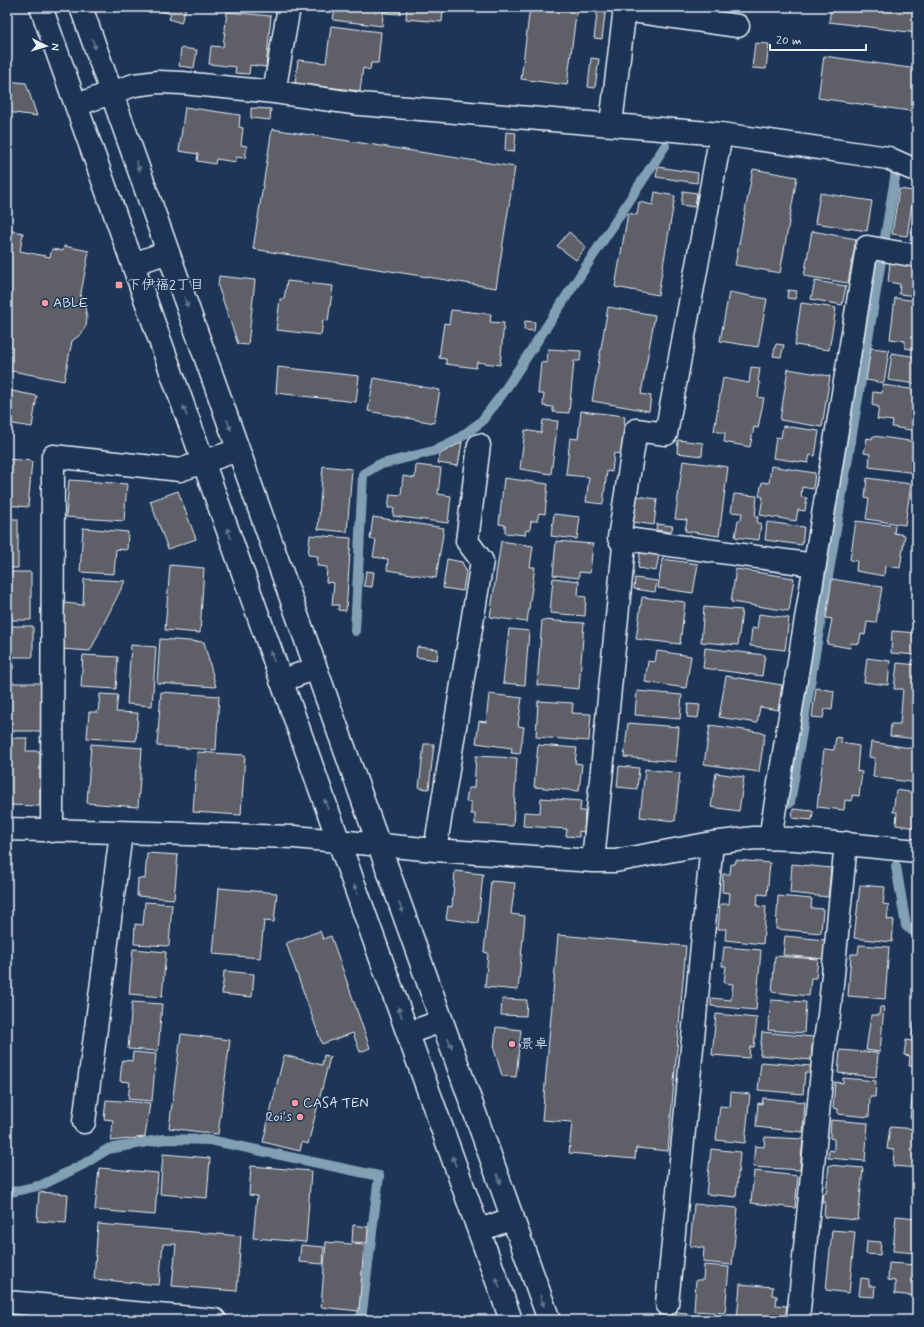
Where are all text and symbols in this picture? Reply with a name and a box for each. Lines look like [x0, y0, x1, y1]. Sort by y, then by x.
north arrow [26, 26, 66, 66]
scale bar [770, 26, 866, 52]
text: 20 m [776, 33, 802, 49]
one-way arrow [92, 38, 98, 50]
text: N [48, 43, 62, 51]
one-way arrow [135, 161, 141, 173]
place label: 下伊福2丁目 [127, 276, 204, 294]
marker: 下伊福2丁目 [114, 280, 124, 290]
place label: ABLE [53, 294, 88, 312]
one-way arrow [183, 296, 189, 308]
marker: ABLE [40, 298, 50, 308]
one-way arrow [182, 404, 188, 416]
one-way arrow [227, 419, 233, 431]
one-way arrow [225, 527, 231, 539]
one-way arrow [269, 649, 275, 661]
one-way arrow [322, 798, 328, 810]
one-way arrow [353, 884, 359, 896]
one-way arrow [399, 902, 405, 914]
one-way arrow [397, 1006, 403, 1018]
place label: 景卓 [520, 1035, 548, 1053]
one-way arrow [447, 1038, 453, 1050]
marker: 景卓 [507, 1039, 517, 1049]
place label: CASA TEN [303, 1094, 369, 1112]
marker: CASA TEN [290, 1098, 300, 1108]
place label: Roi's [265, 1108, 292, 1126]
marker: Roi's [295, 1112, 305, 1122]
one-way arrow [451, 1154, 457, 1166]
one-way arrow [496, 1173, 502, 1185]
one-way arrow [495, 1277, 501, 1289]
one-way arrow [540, 1296, 546, 1308]

